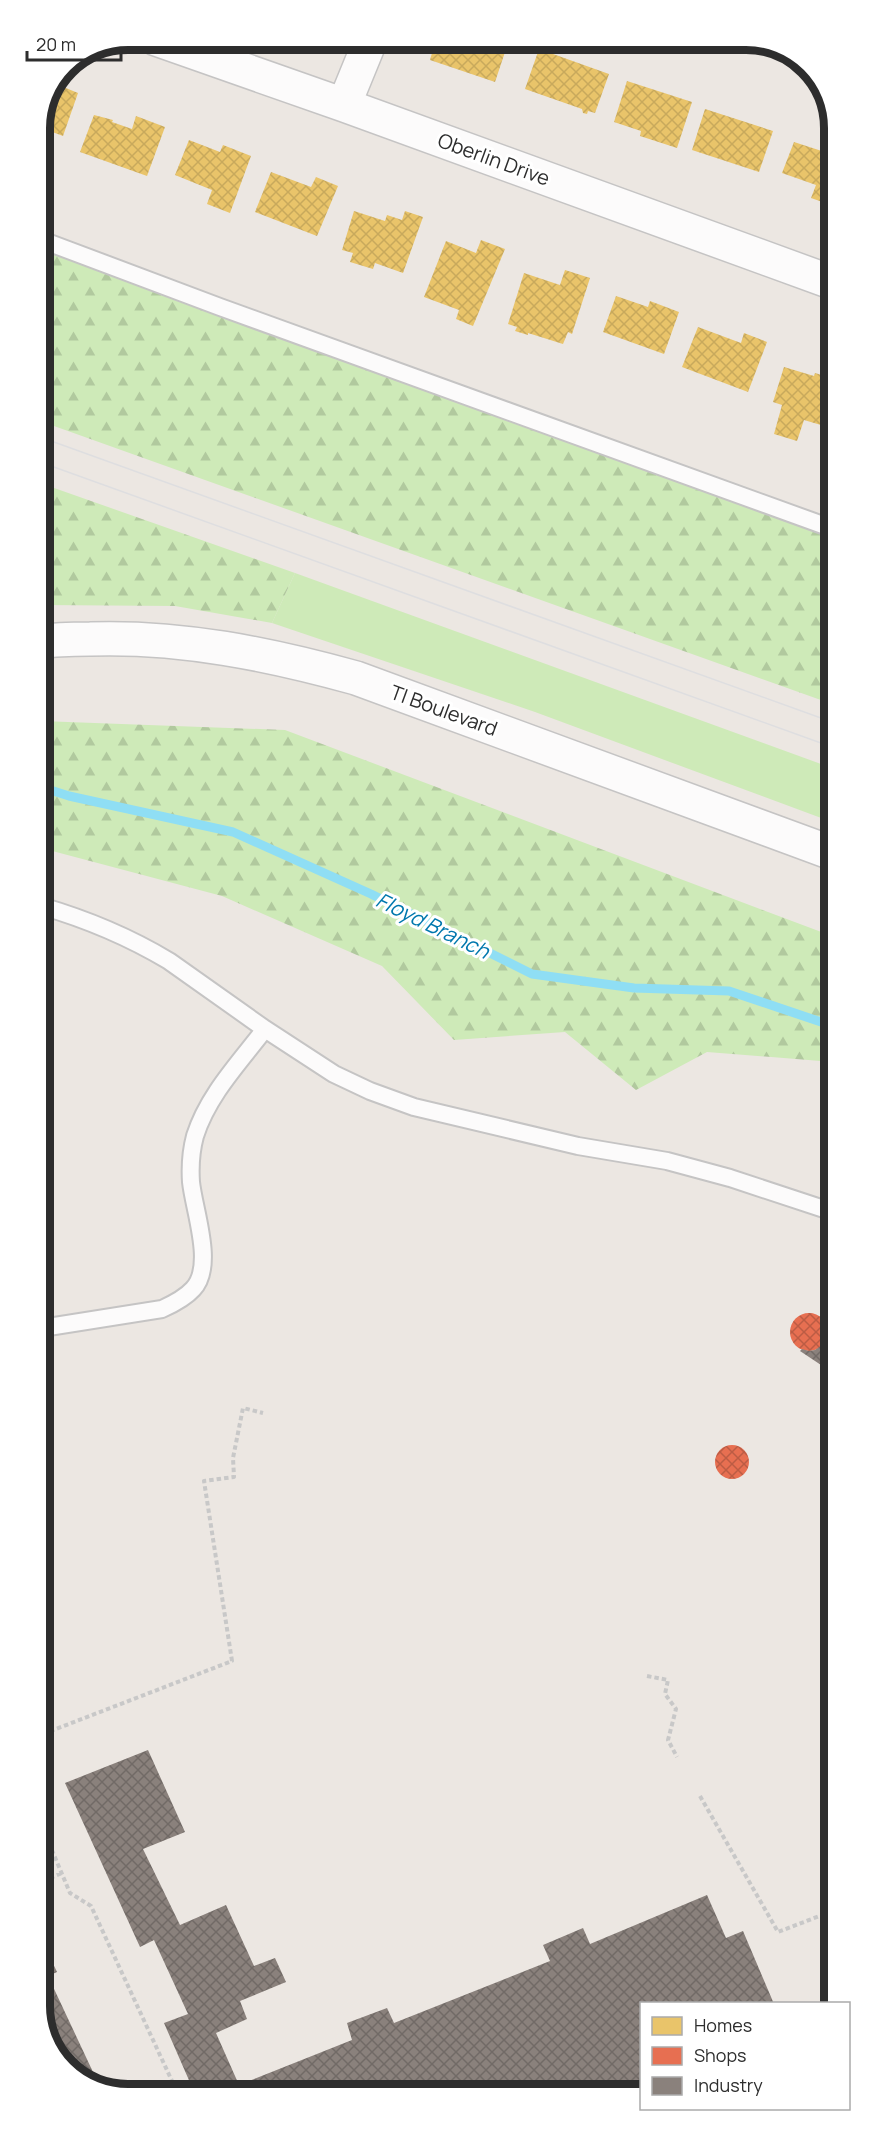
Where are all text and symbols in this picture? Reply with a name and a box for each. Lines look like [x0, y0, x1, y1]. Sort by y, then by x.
scale bar [27, 24, 122, 62]
text: 20 m [36, 32, 76, 56]
street label: Oberlin Drive [434, 126, 554, 192]
street label: TI Boulevard [387, 678, 501, 742]
water label: Floyd Branch [372, 885, 496, 965]
legend [640, 2002, 850, 2110]
text: Homes [694, 2013, 752, 2037]
text: Shops [694, 2043, 746, 2067]
text: Industry [694, 2073, 763, 2097]

